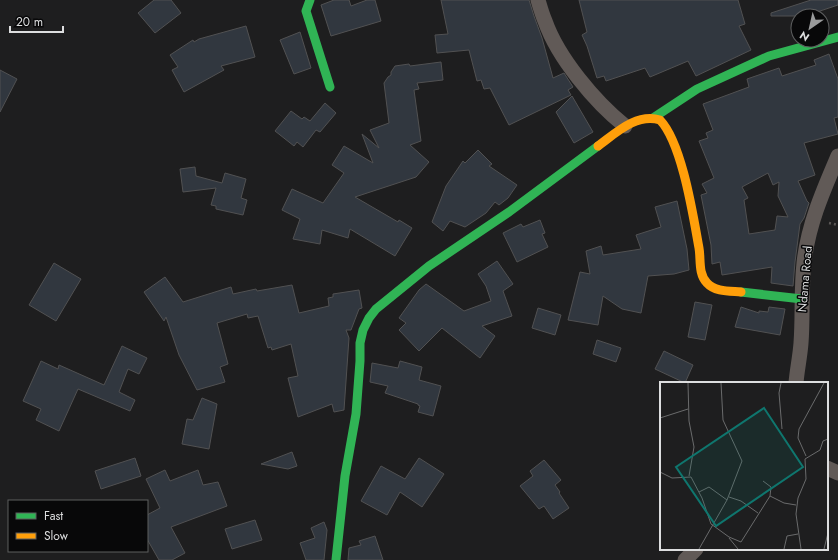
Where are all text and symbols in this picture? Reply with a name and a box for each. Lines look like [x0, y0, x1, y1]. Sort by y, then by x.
scale bar [10, 8, 63, 34]
north arrow [790, 8, 830, 48]
text: 20 m [16, 13, 43, 31]
text: N [796, 27, 813, 45]
street label: Ndama Road [793, 245, 817, 313]
inset map [660, 382, 828, 550]
legend [8, 500, 148, 552]
text: Fast [44, 507, 63, 525]
text: Slow [44, 527, 69, 545]

